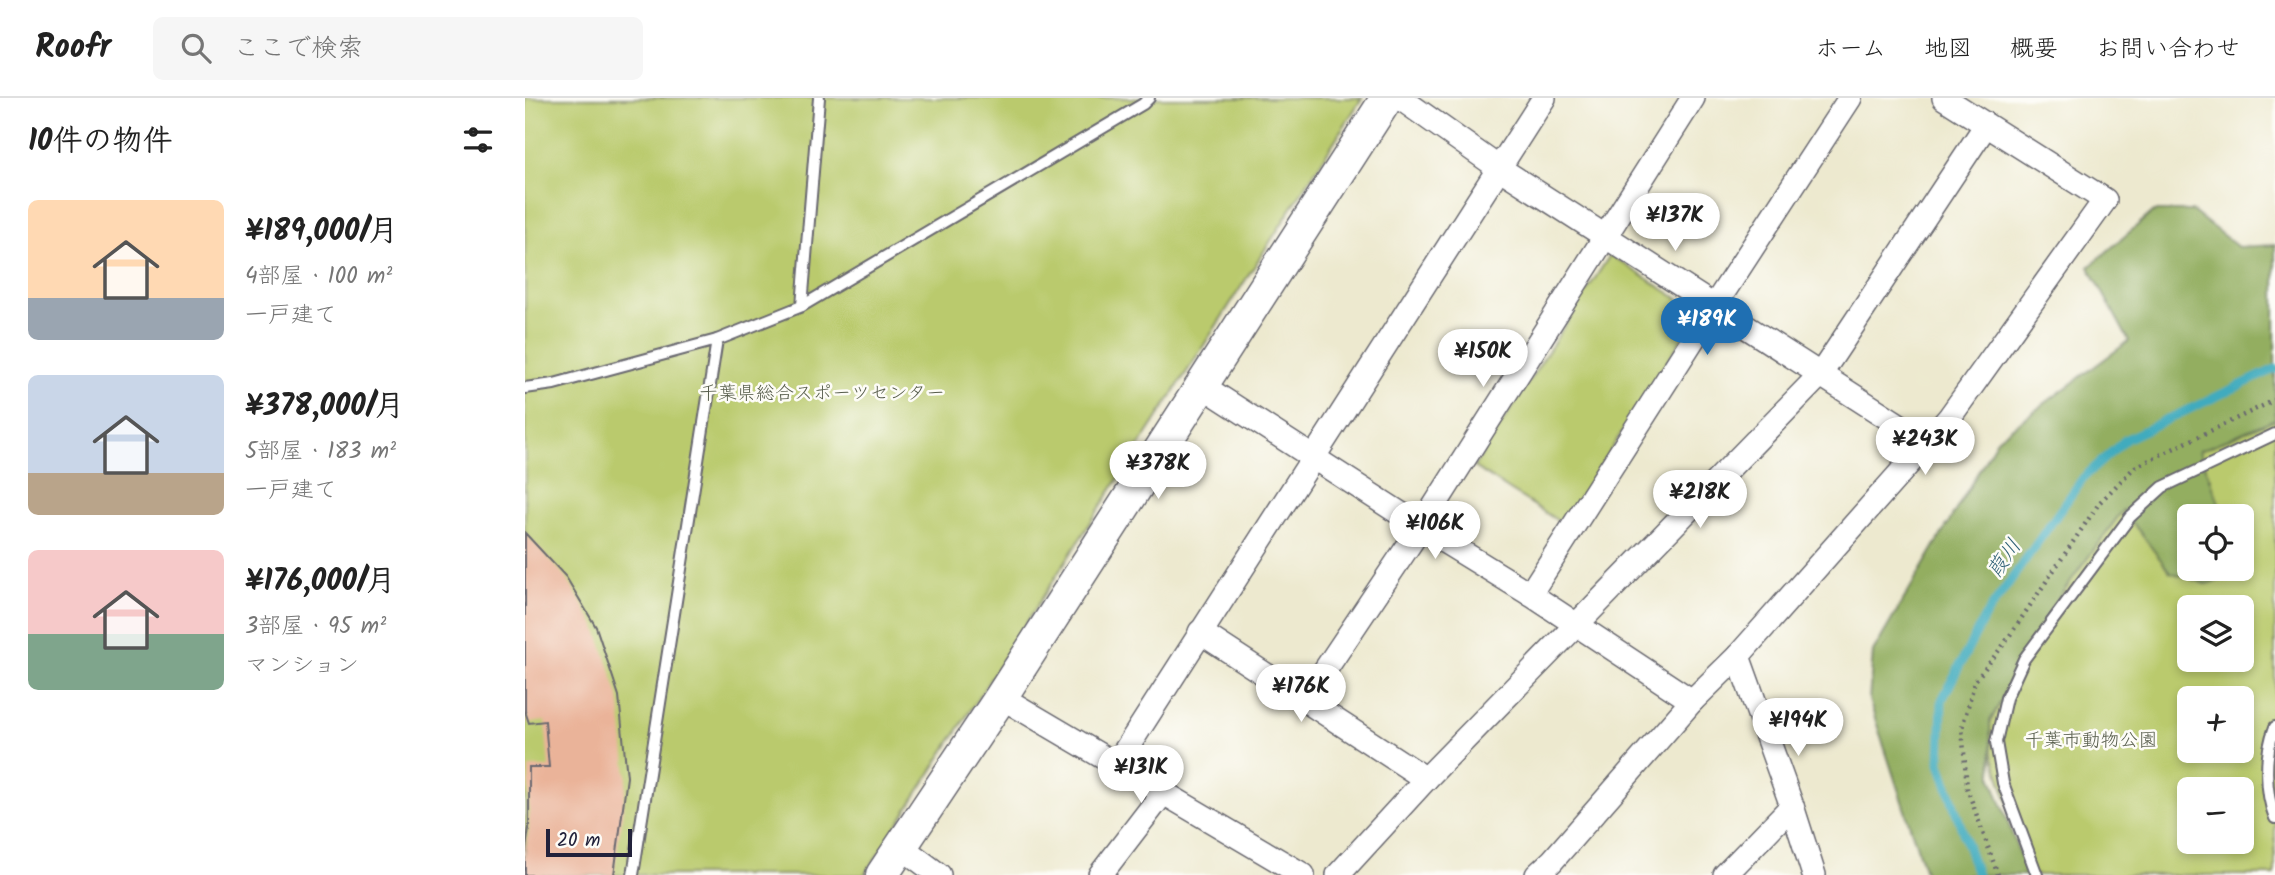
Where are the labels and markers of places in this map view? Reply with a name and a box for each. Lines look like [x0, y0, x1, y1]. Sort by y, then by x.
pin: ¥137K [1626, 194, 1724, 253]
pin: ¥189K [1658, 298, 1756, 357]
pin: ¥150K [1434, 330, 1532, 389]
pin: ¥243K [1876, 418, 1974, 477]
pin: ¥378K [1109, 442, 1207, 501]
pin: ¥218K [1651, 470, 1749, 530]
pin: ¥106K [1386, 502, 1484, 561]
pin: ¥176K [1252, 664, 1350, 724]
pin: ¥194K [1749, 698, 1847, 758]
pin: ¥131K [1092, 746, 1190, 805]

